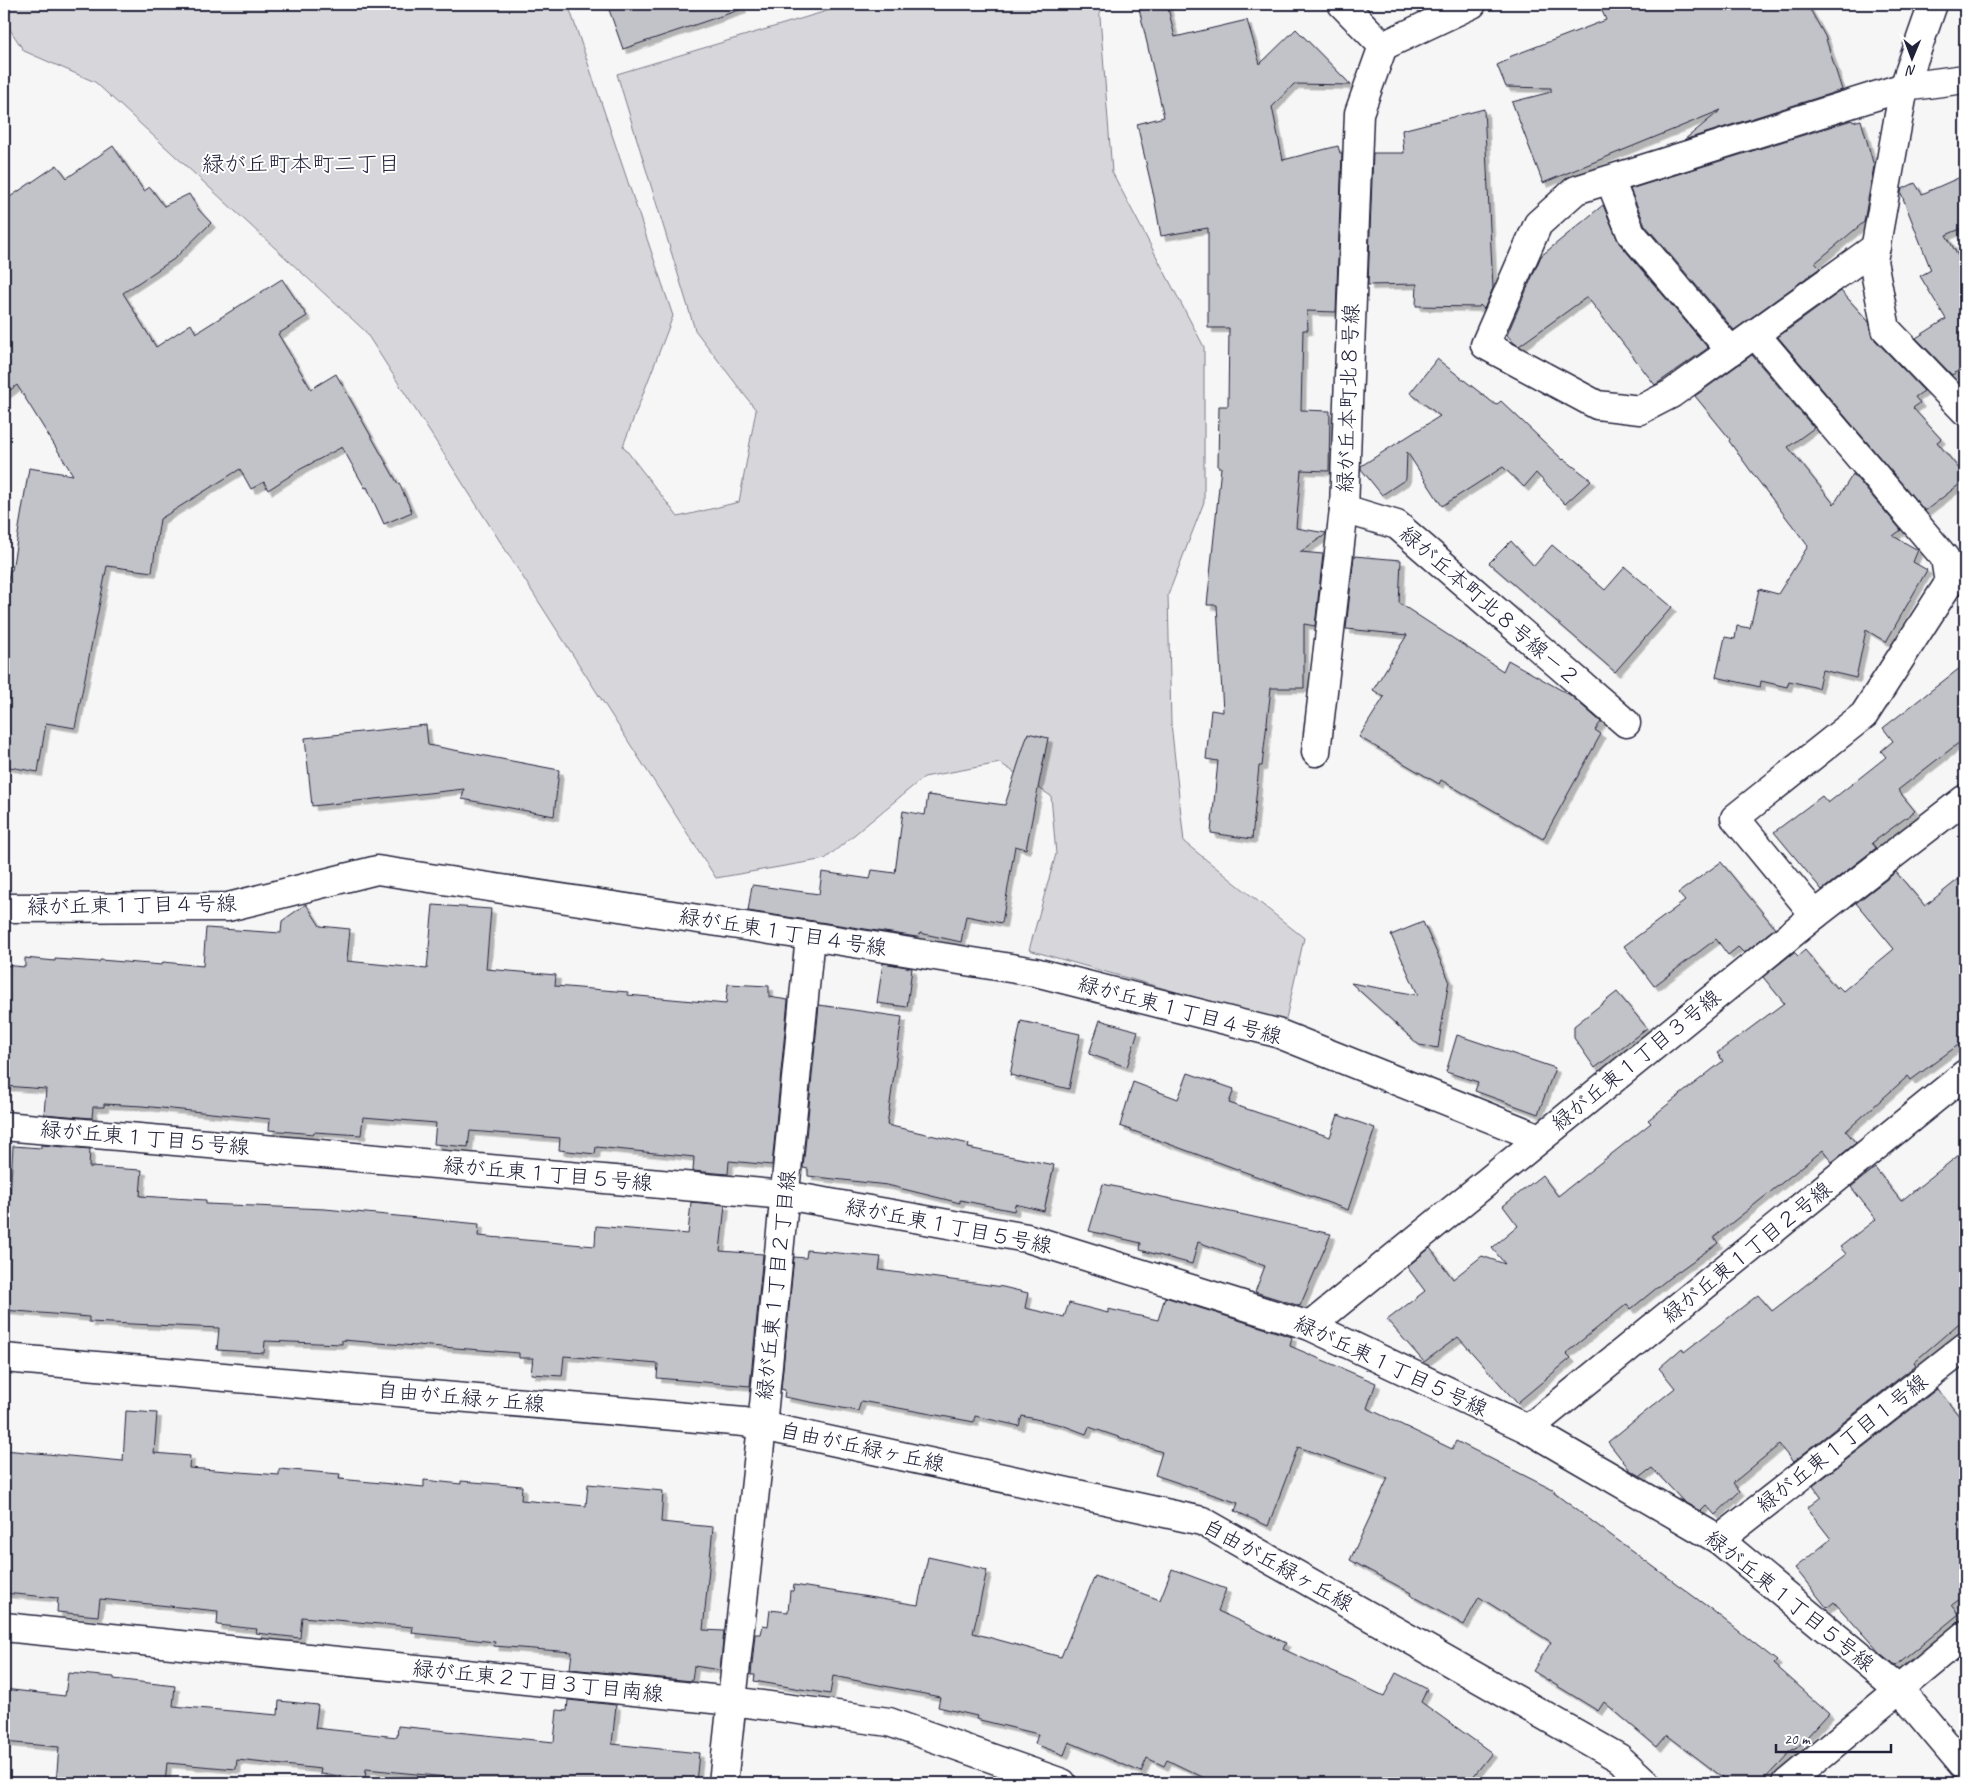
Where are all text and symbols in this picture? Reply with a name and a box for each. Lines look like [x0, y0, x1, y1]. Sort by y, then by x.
north arrow [1886, 32, 1936, 82]
text: N [1905, 62, 1916, 79]
district label: 緑が丘町本町二丁目 [202, 150, 400, 178]
street label: 緑が丘本町北８号線 [1332, 303, 1364, 493]
street label: 緑が丘本町北８号線ー２ [1394, 520, 1586, 692]
street label: 緑が丘東１丁目４号線 [27, 890, 237, 920]
street label: 緑が丘東１丁目４号線 [677, 903, 889, 961]
street label: 緑が丘東１丁目４号線 [1075, 970, 1285, 1050]
street label: 緑が丘東１丁目３号線 [1546, 984, 1726, 1136]
street label: 緑が丘東１丁目５号線 [39, 1116, 251, 1160]
street label: 緑が丘東１丁目５号線 [442, 1152, 654, 1196]
street label: 緑が丘東１丁目２丁目線 [751, 1169, 801, 1401]
street label: 緑が丘東１丁目２号線 [1657, 1176, 1837, 1328]
street label: 緑が丘東１丁目５号線 [843, 1193, 1055, 1259]
street label: 緑が丘東１丁目５号線 [1290, 1310, 1492, 1422]
street label: 緑が丘東１丁目１号線 [1751, 1368, 1933, 1518]
street label: 自由が丘緑ヶ丘線 [376, 1377, 546, 1417]
street label: 自由が丘緑ヶ丘線 [777, 1417, 947, 1477]
street label: 自由が丘緑ヶ丘線 [1198, 1513, 1358, 1617]
street label: 緑が丘東１丁目５号線 [1700, 1525, 1880, 1677]
street label: 緑が丘東２丁目３丁目南線 [411, 1655, 665, 1707]
scale bar [1776, 1722, 1892, 1754]
text: 20 m [1784, 1730, 1811, 1749]

